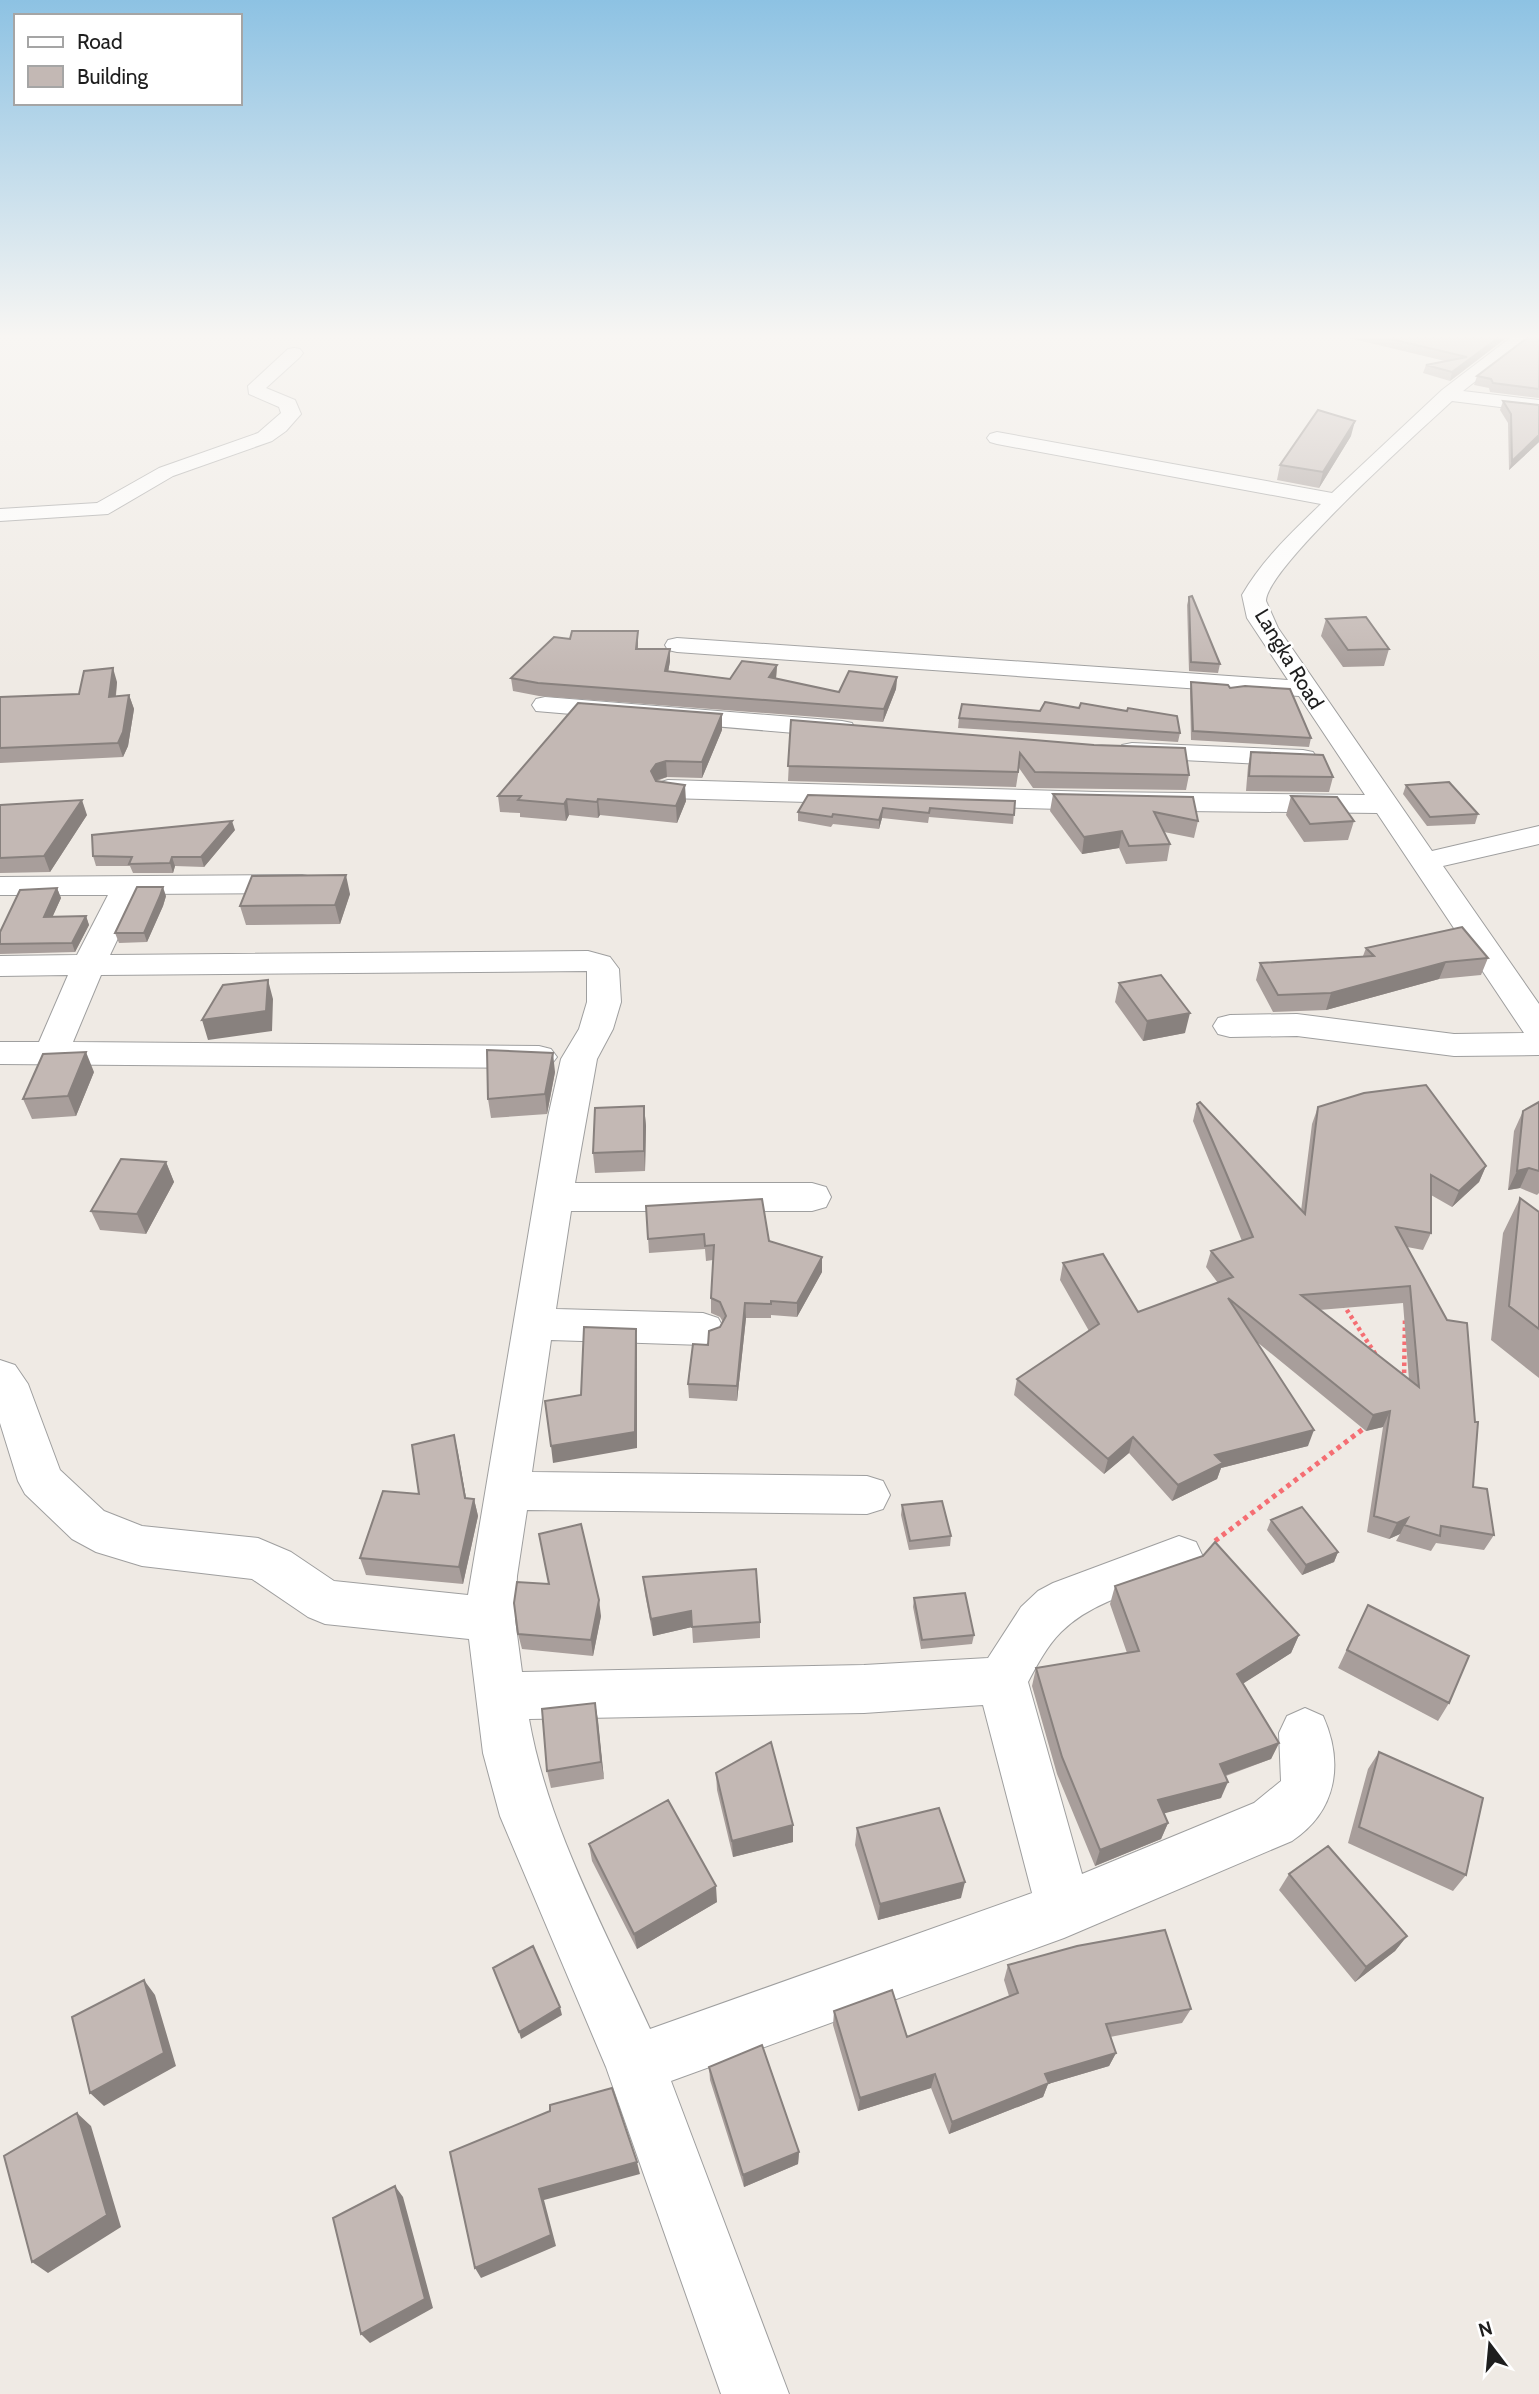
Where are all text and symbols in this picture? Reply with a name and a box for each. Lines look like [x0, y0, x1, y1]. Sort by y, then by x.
legend [14, 14, 242, 105]
text: Road [77, 29, 123, 54]
text: Building [77, 64, 149, 89]
street label: Langka Road [1250, 604, 1329, 713]
north arrow [1455, 2310, 1525, 2380]
text: N [1476, 2316, 1495, 2342]

